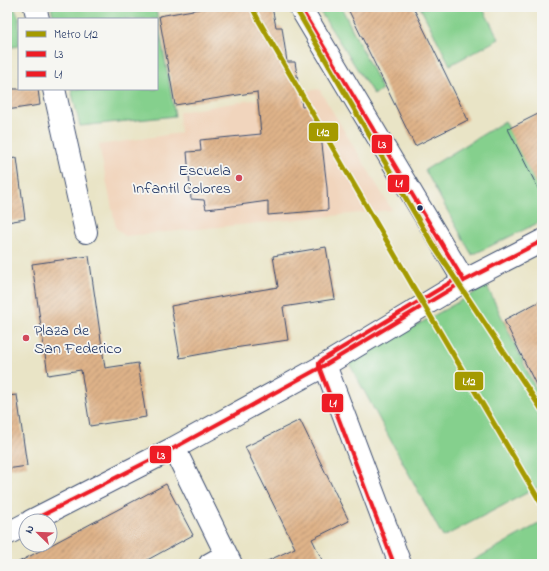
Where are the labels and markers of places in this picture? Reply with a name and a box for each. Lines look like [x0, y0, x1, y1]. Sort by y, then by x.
place label: Escuela Infantil Colores [133, 159, 231, 201]
marker: Escuela Infantil Colores [234, 173, 244, 183]
unlabelled marker [415, 203, 425, 213]
place label: Plaza de San Federico [34, 319, 122, 361]
marker: Plaza de San Federico [21, 333, 31, 343]

